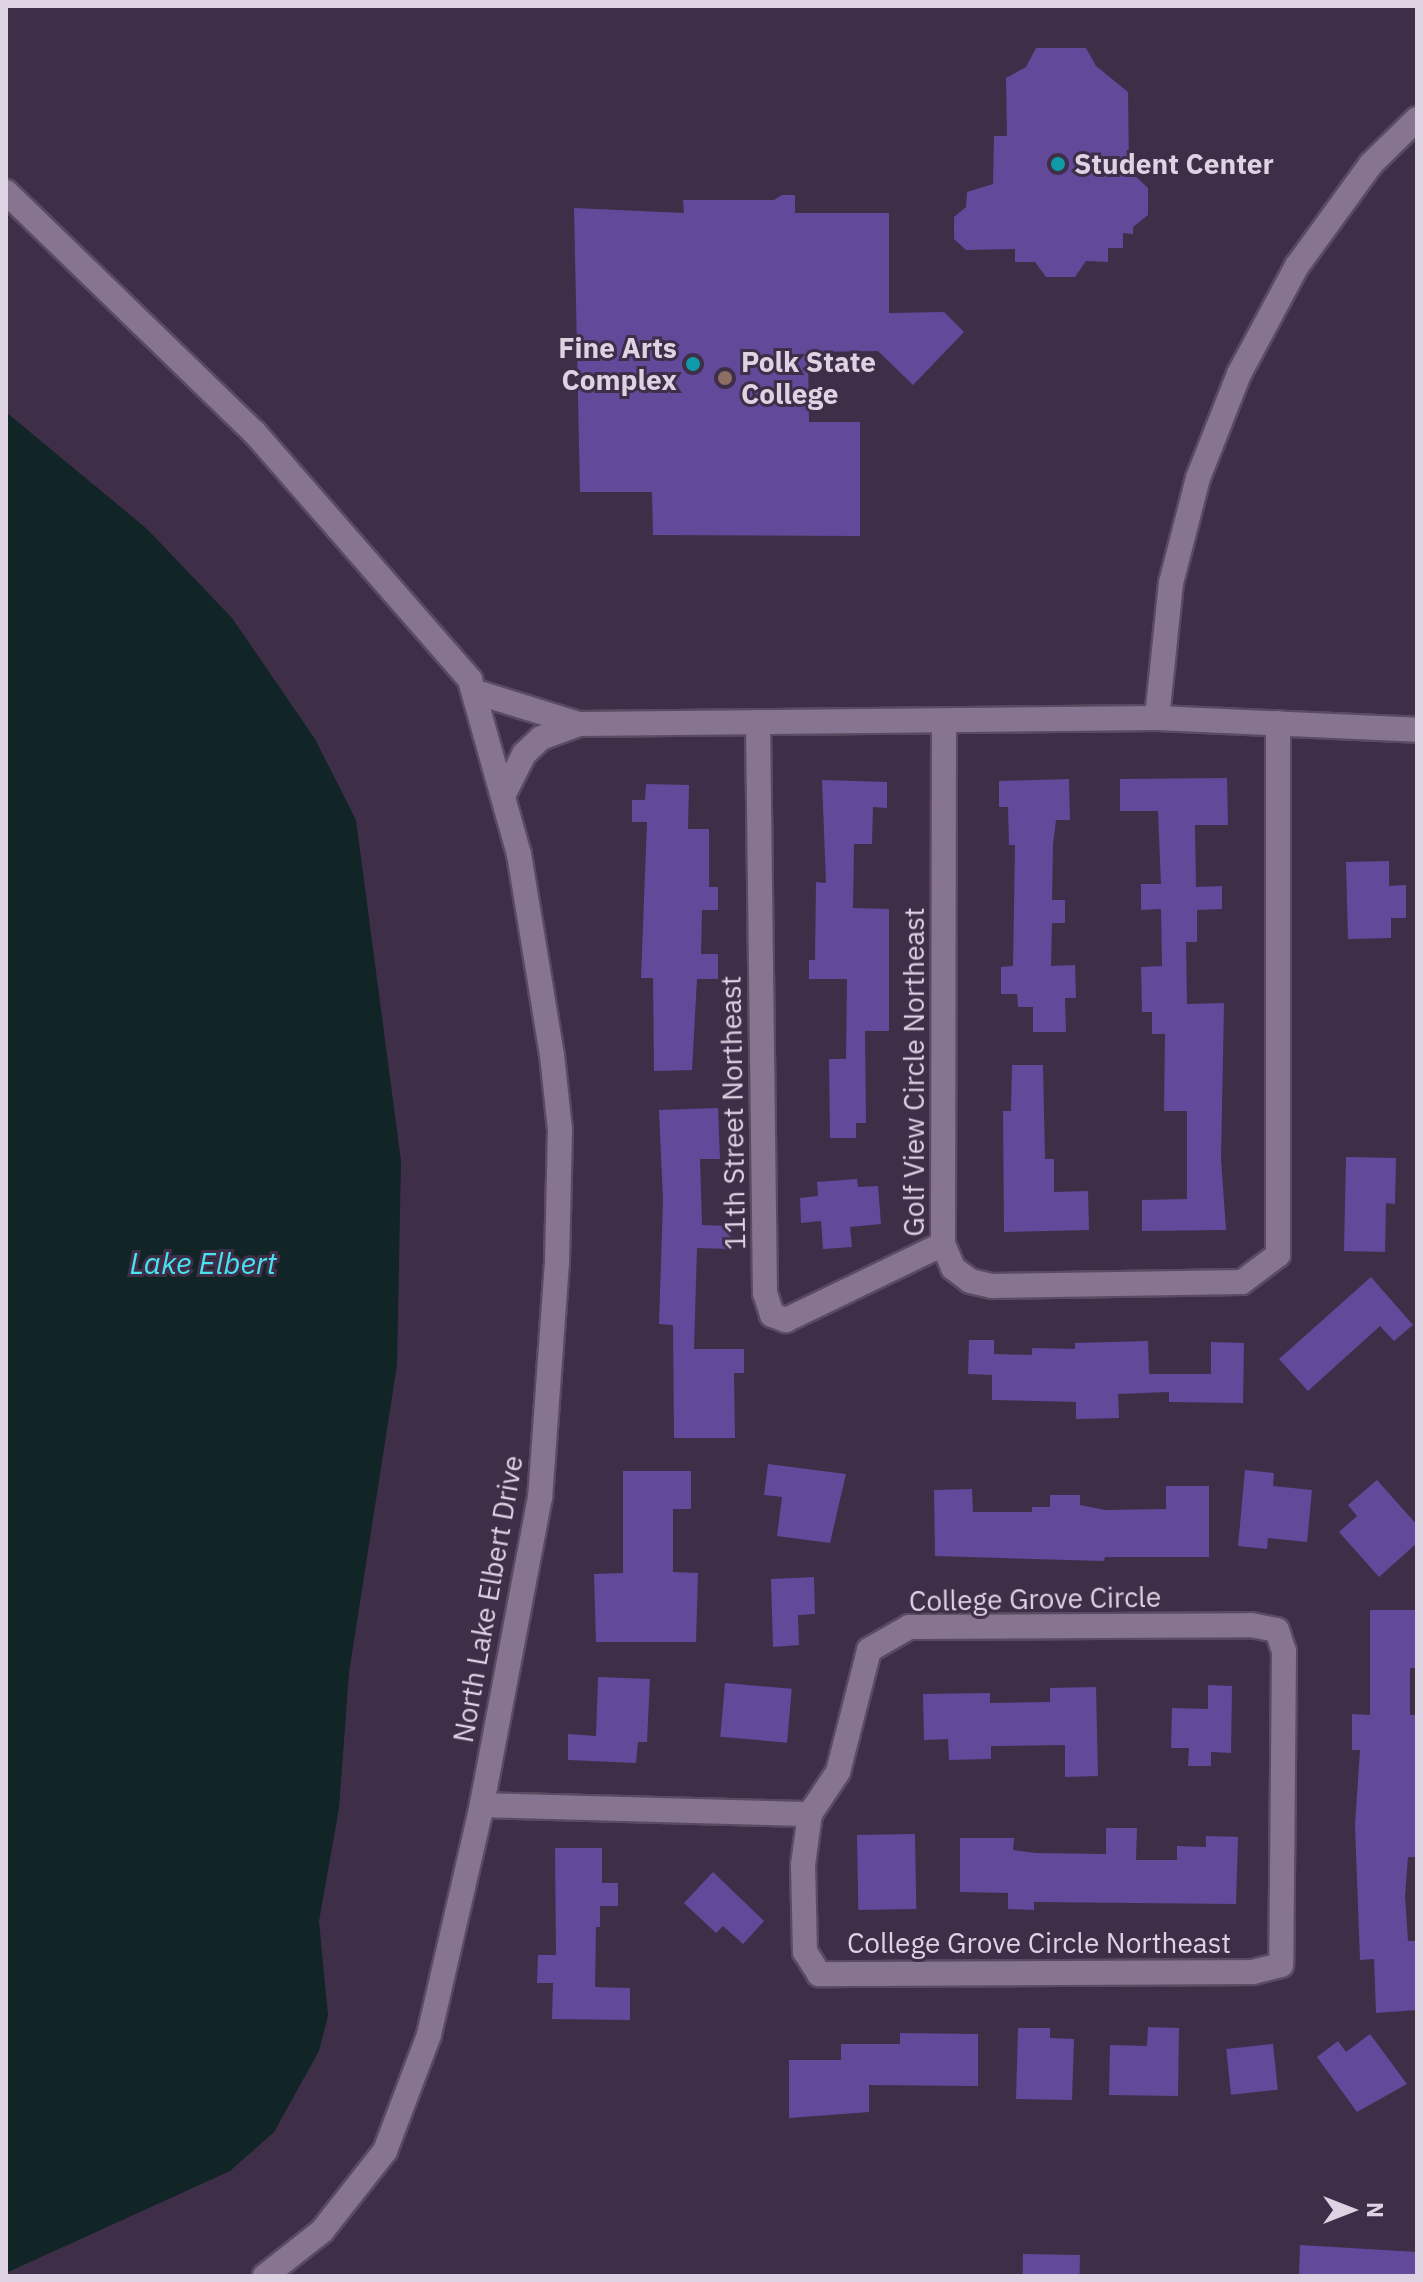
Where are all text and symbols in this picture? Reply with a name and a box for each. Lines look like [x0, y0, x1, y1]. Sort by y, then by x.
place label: Student Center [1074, 147, 1274, 181]
marker: Student Center [1049, 155, 1067, 173]
place label: Fine Arts Complex [558, 331, 677, 397]
place label: Polk State College [741, 345, 876, 411]
marker: Fine Arts Complex [684, 355, 702, 373]
marker: Polk State College [716, 369, 734, 387]
street label: Golf View Circle Northeast [897, 907, 931, 1237]
street label: 11th Street Northeast [714, 975, 752, 1251]
water label: Lake Elbert [130, 1245, 276, 1281]
street label: North Lake Elbert Drive [446, 1453, 530, 1745]
street label: College Grove Circle [909, 1580, 1161, 1618]
street label: College Grove Circle Northeast [847, 1926, 1231, 1960]
north arrow [1311, 2170, 1391, 2250]
text: N [1361, 2202, 1390, 2218]

